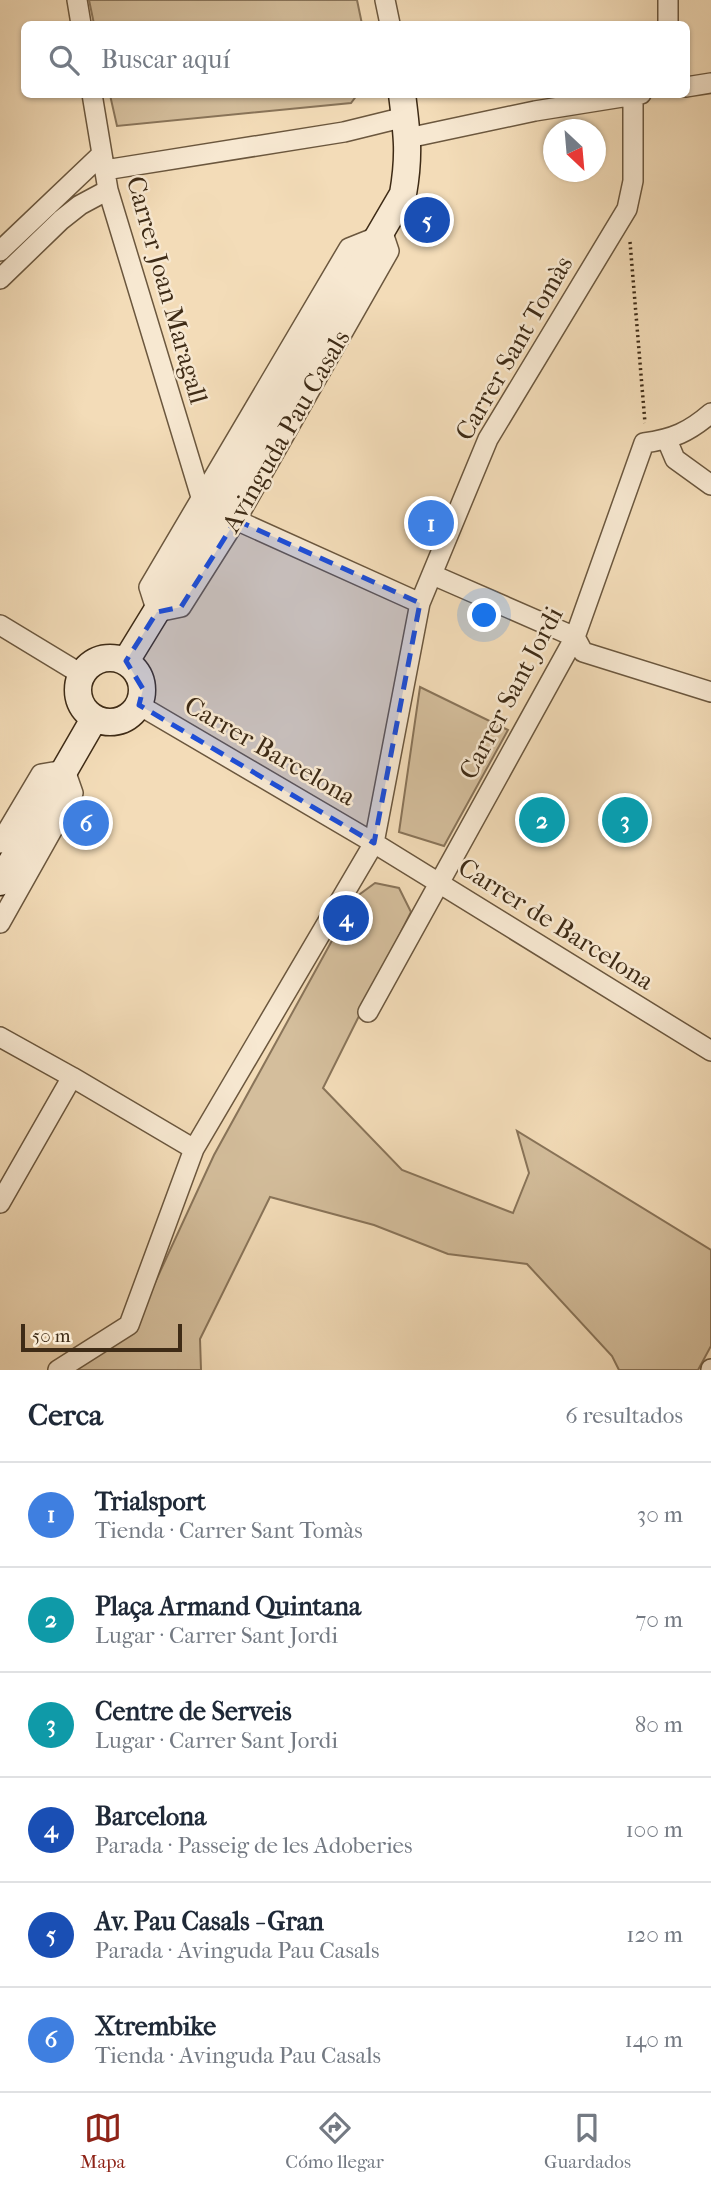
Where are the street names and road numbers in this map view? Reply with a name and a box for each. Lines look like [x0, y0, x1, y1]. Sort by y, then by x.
street label: Carrer Joan Maragall [120, 173, 214, 407]
street label: Carrer Sant Tomàs [449, 250, 579, 446]
street label: Avinguda Pau Casals [215, 324, 357, 539]
street label: Carrer Sant Jordi [452, 601, 570, 785]
street label: Carrer Barcelona [179, 690, 362, 813]
street label: Carrer de Barcelona [452, 851, 660, 997]

